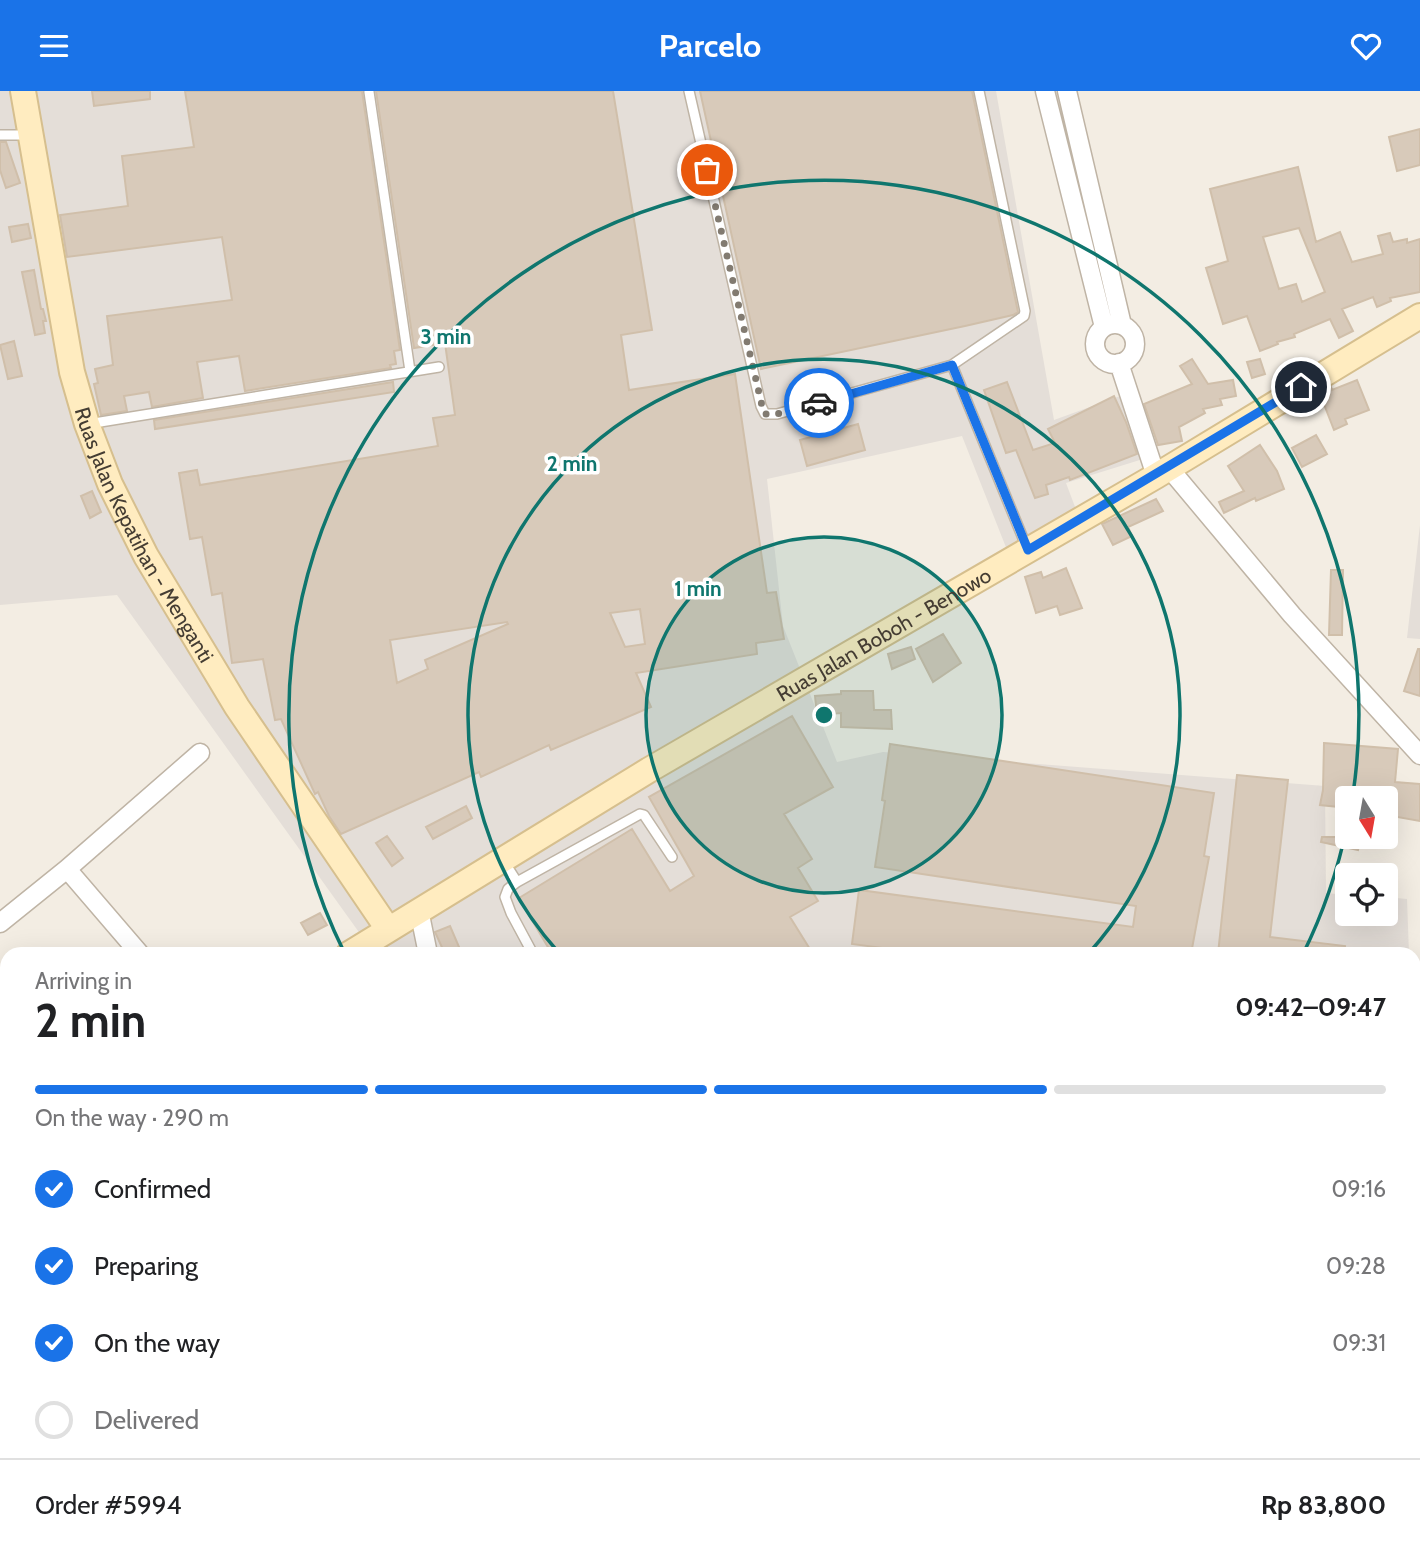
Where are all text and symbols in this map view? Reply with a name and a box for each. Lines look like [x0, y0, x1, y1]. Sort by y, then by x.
text: Parcelo [659, 26, 761, 65]
icon: menu [35, 27, 73, 65]
icon: heart [1347, 27, 1385, 65]
pin [677, 140, 737, 200]
icon: bag [688, 151, 726, 189]
text: 3 min [421, 324, 471, 349]
pin [1271, 357, 1331, 417]
courier [784, 368, 854, 438]
icon: home [1282, 368, 1320, 406]
icon: car [800, 384, 838, 422]
street label: Ruas Jalan Kepatihan - Menganti [70, 404, 219, 667]
text: 2 min [547, 451, 597, 476]
street label: Ruas Jalan Boboh - Benowo [772, 562, 995, 706]
text: 1 min [674, 576, 722, 601]
centre of rings [812, 703, 836, 727]
north arrow [1335, 786, 1398, 849]
map controls [1335, 786, 1398, 926]
button: locate [1335, 863, 1398, 926]
text: Arriving in [35, 967, 132, 995]
text: 09:42–09:47 [1235, 991, 1386, 1023]
text: 2 min [35, 993, 146, 1049]
text: On the way · 290 m [35, 1104, 229, 1132]
icon: check [35, 1170, 73, 1208]
text: Confirmed [94, 1173, 211, 1205]
text: 09:16 [1332, 1175, 1386, 1203]
icon: check [35, 1247, 73, 1285]
text: Preparing [94, 1250, 198, 1282]
text: 09:28 [1326, 1252, 1386, 1280]
icon: check [35, 1324, 73, 1362]
text: On the way [94, 1327, 220, 1359]
text: 09:31 [1332, 1329, 1386, 1357]
text: Delivered [94, 1404, 199, 1436]
text: Order #5994 [35, 1489, 181, 1521]
text: Rp 83,800 [1261, 1489, 1386, 1521]

